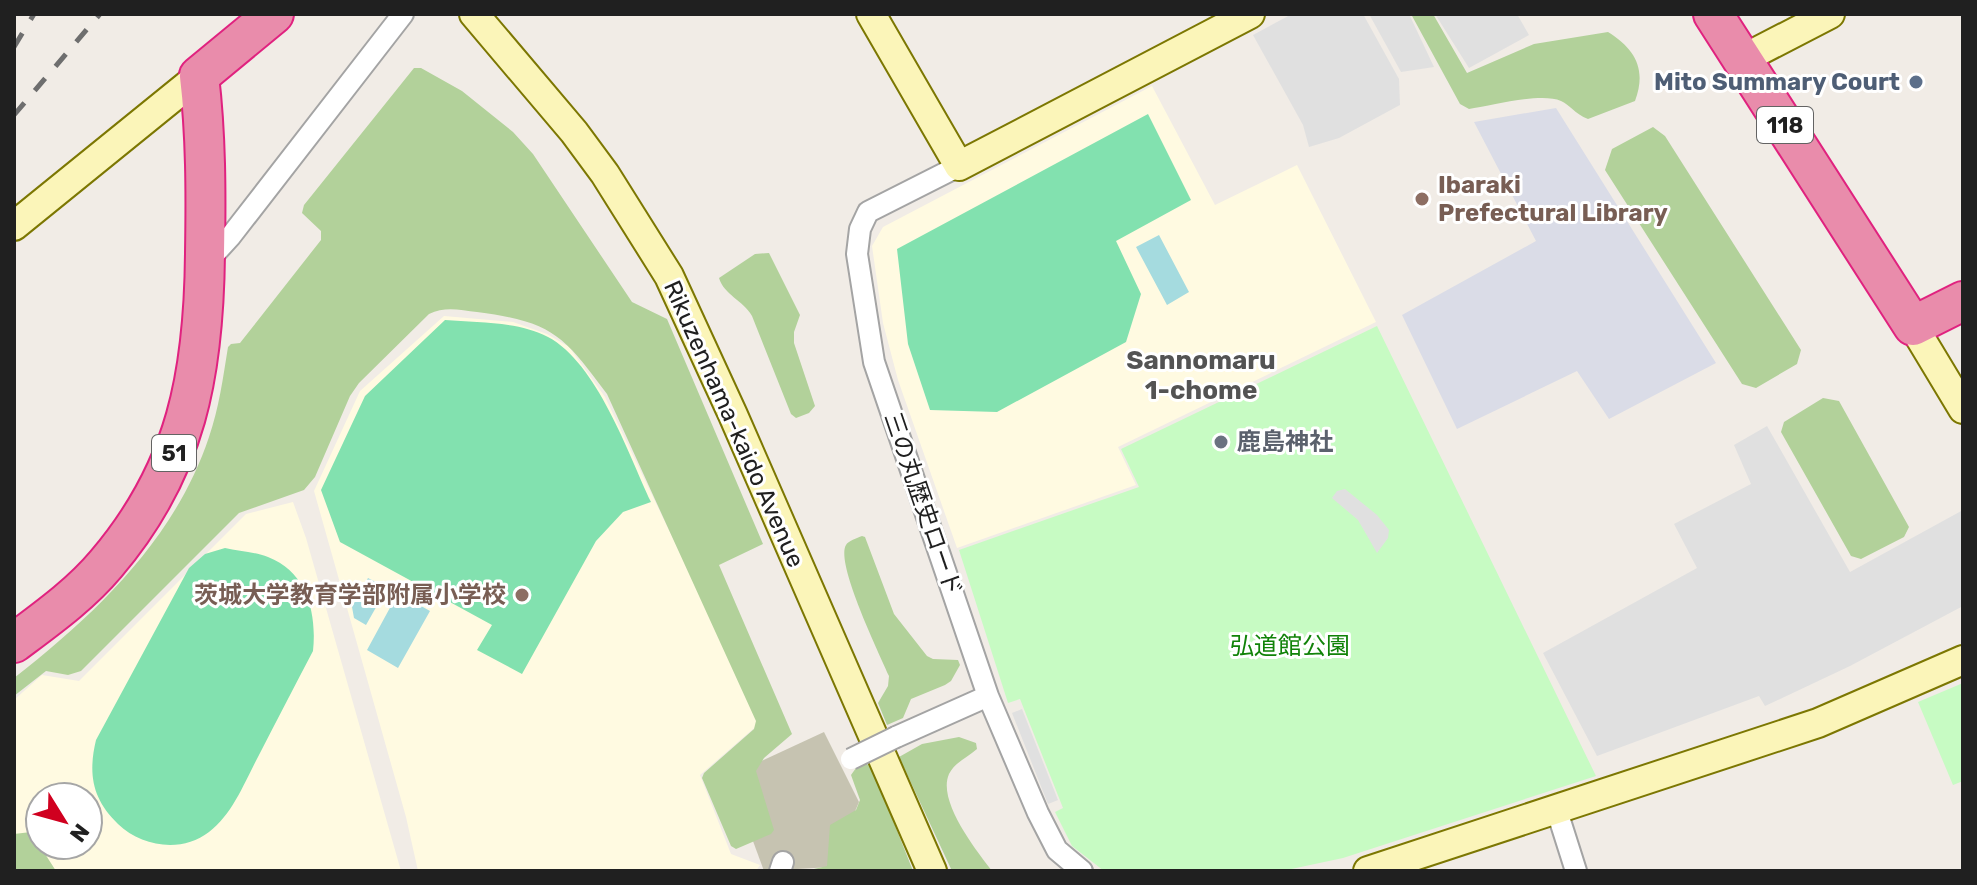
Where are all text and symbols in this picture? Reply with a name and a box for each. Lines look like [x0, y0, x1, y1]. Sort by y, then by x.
place label: Mito Summary Court [1654, 68, 1900, 96]
marker: Mito Summary Court [1907, 73, 1925, 91]
road number: 118 [1757, 107, 1813, 143]
place label: Ibaraki Prefectural Library [1438, 171, 1668, 227]
marker: Ibaraki Prefectural Library [1413, 190, 1431, 208]
street label: Rikuzenhama-kaido Avenue [658, 276, 810, 572]
district label: Sannomaru 1-chome [1126, 345, 1276, 406]
street label: 三の丸歴史ロード [879, 409, 967, 599]
place label: 鹿島神社 [1237, 428, 1333, 456]
marker: 鹿島神社 [1212, 433, 1230, 451]
road number: 51 [152, 435, 196, 471]
place label: 茨城大学教育学部附属小学校 [194, 581, 506, 609]
marker: 茨城大学教育学部附属小学校 [513, 586, 531, 604]
park label: 弘道館公園 [1230, 632, 1350, 660]
north arrow [24, 781, 104, 861]
text: N [64, 818, 95, 847]

